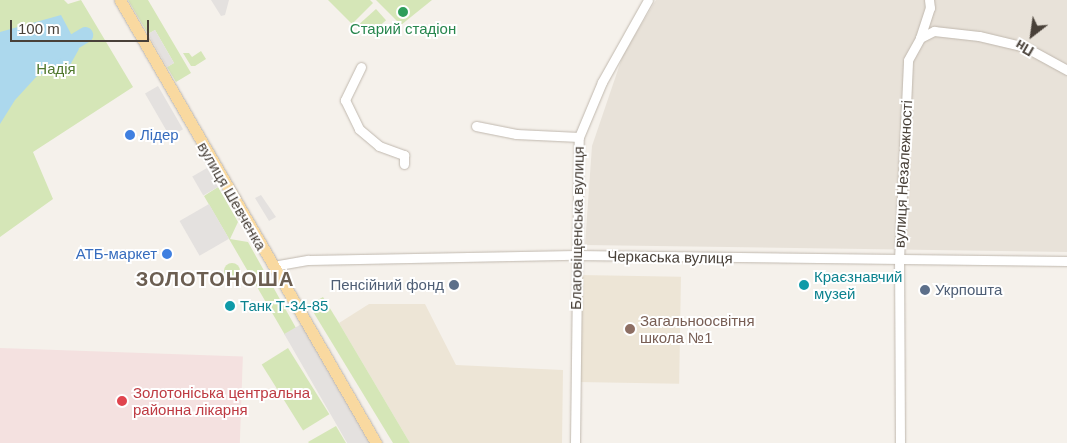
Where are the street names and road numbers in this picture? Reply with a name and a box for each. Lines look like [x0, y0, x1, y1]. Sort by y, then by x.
street label: вулиця Незалежності [890, 100, 916, 248]
street label: вулиця Шевченка [194, 139, 270, 253]
street label: Благовіщенська вулиця [567, 146, 587, 310]
street label: Черкаська вулиця [607, 247, 733, 267]

